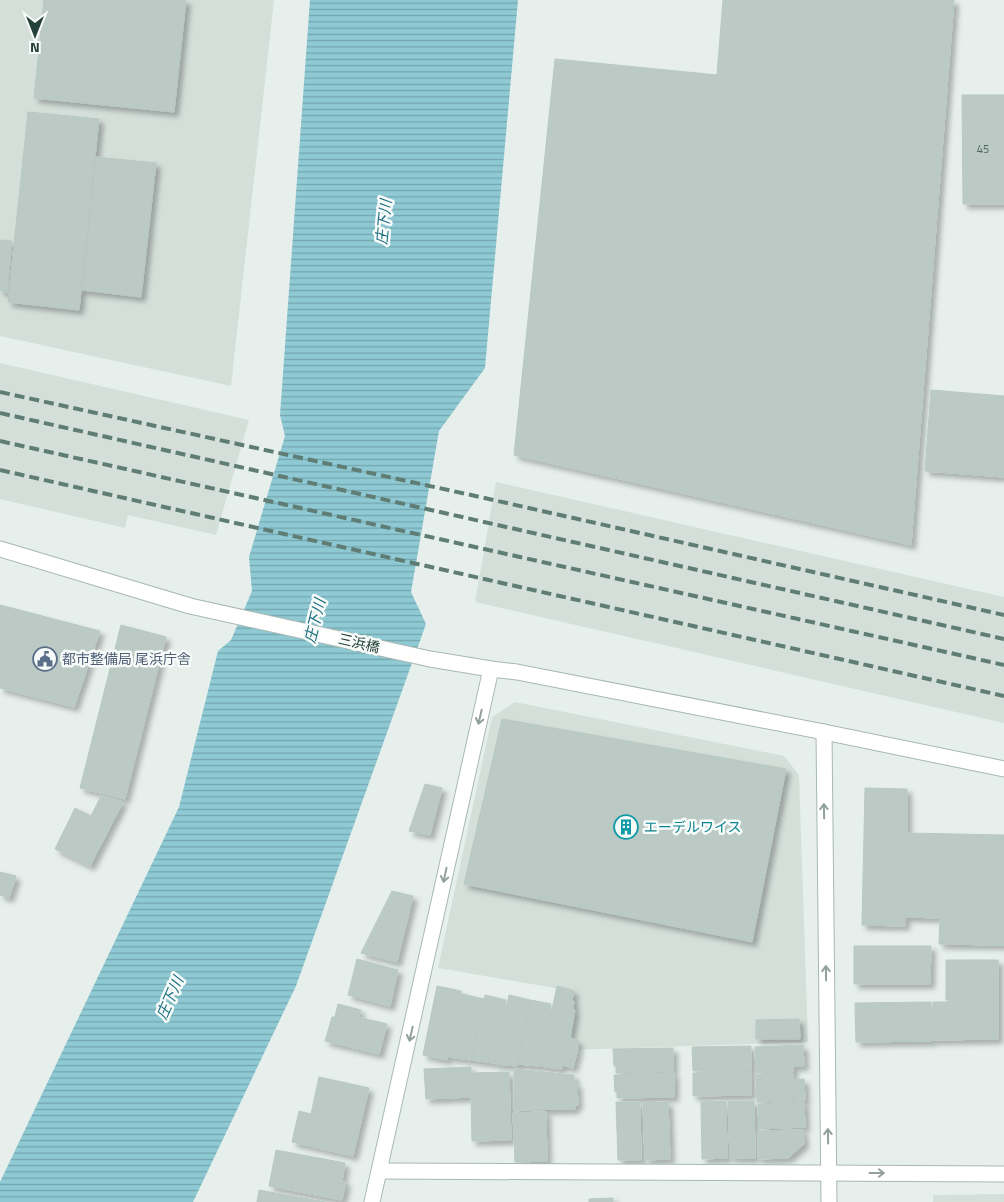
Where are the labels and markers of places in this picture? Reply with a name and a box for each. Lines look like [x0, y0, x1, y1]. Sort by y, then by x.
public building icon: 都市整備局 尾浜庁舎 [32, 646, 58, 672]
place label: 都市整備局 尾浜庁舎 [62, 648, 191, 669]
building icon: エーデルワイス [613, 814, 639, 840]
place label: エーデルワイス [644, 816, 742, 837]

